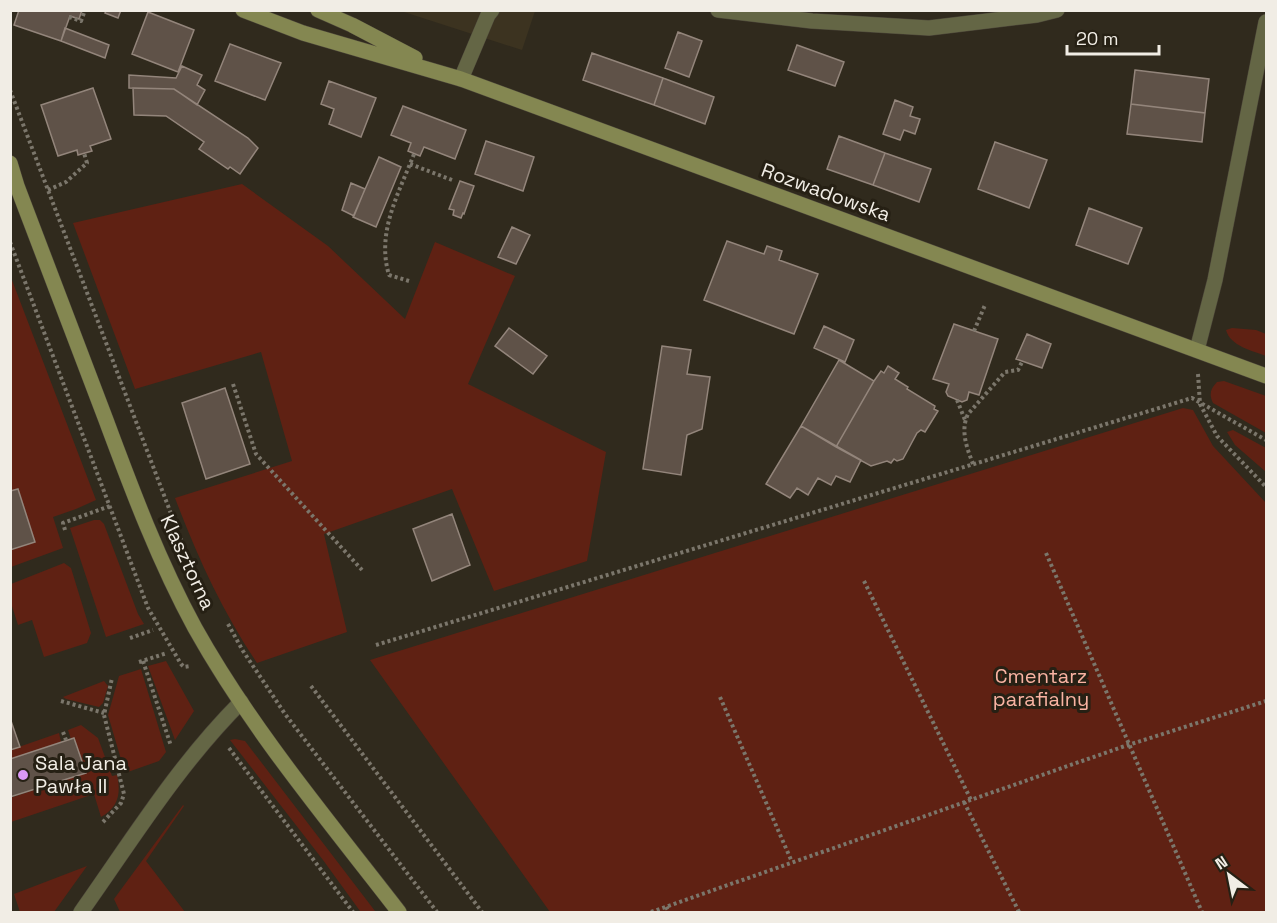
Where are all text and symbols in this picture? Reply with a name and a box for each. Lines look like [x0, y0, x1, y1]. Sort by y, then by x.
scale bar [1067, 18, 1158, 56]
text: 20 m [1076, 27, 1119, 50]
street label: Rozwadowska [758, 157, 894, 227]
street label: Klasztorna [155, 510, 221, 614]
park label: Cmentarz parafialny [993, 663, 1089, 712]
place label: Sala Jana Pawła II [35, 750, 127, 799]
marker: Sala Jana Pawła II [16, 768, 30, 782]
north arrow [1199, 845, 1259, 905]
text: N [1211, 851, 1231, 874]

